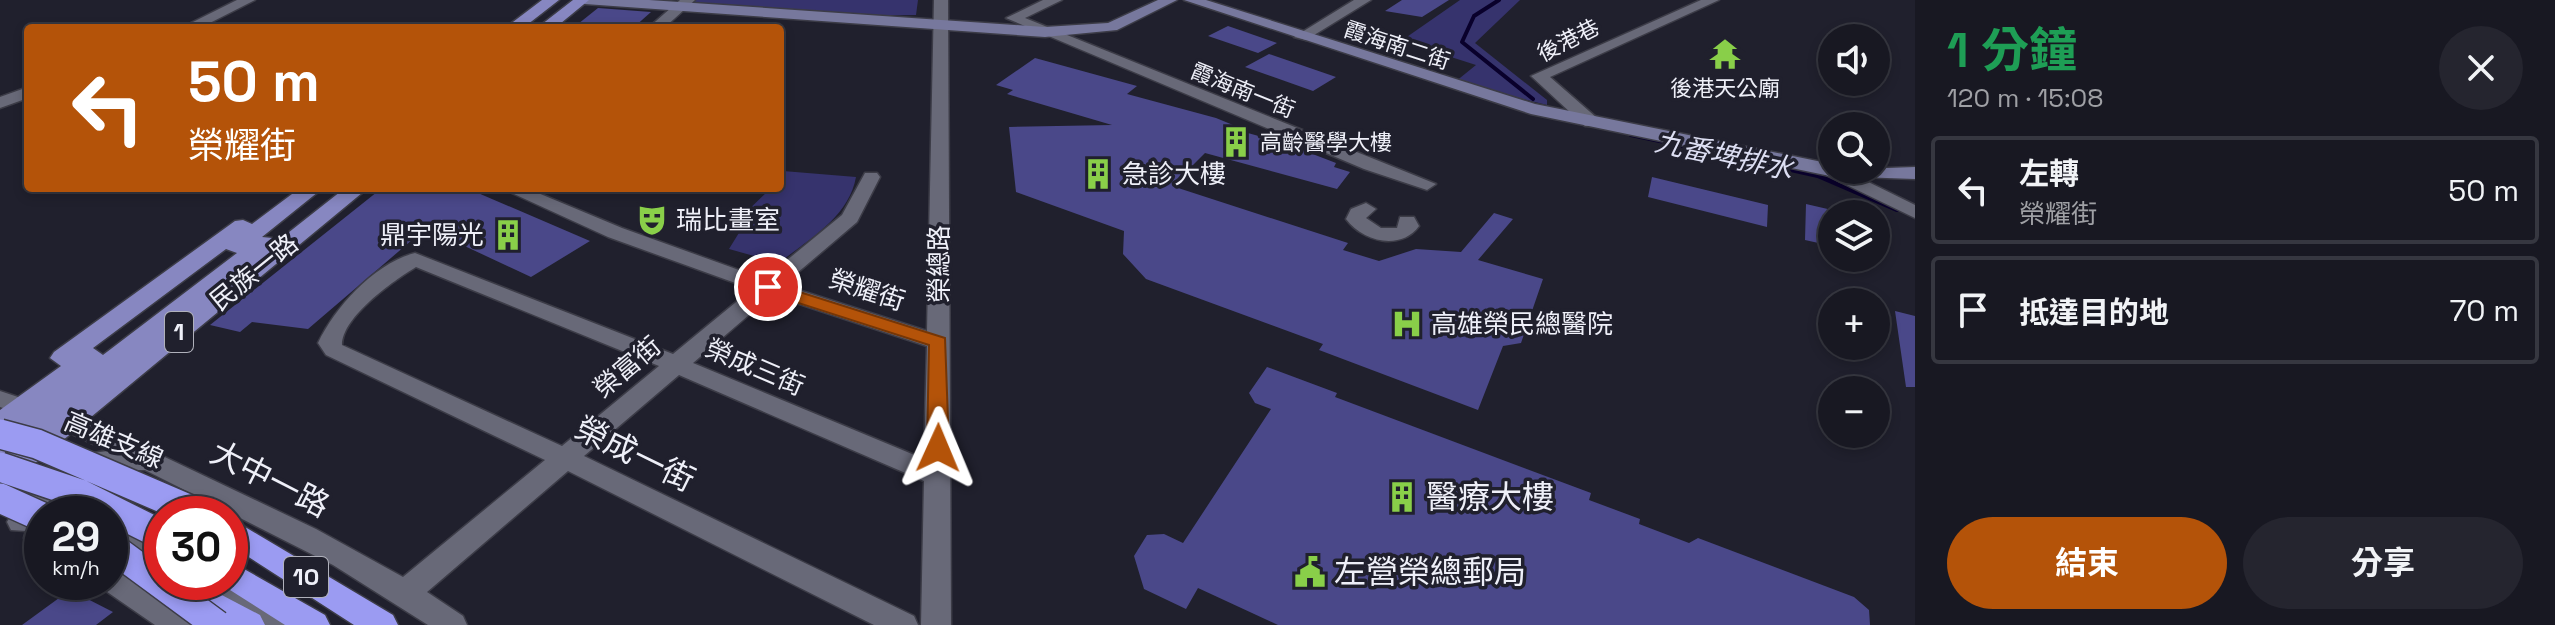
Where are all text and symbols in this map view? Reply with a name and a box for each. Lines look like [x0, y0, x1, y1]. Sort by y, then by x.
street label: 後港巷 [1532, 13, 1604, 67]
street label: 霞海南二街 [1340, 15, 1454, 75]
text: 1 分鐘 [1947, 20, 2077, 81]
map controls [1818, 24, 1890, 448]
button: sound [1818, 24, 1890, 96]
button: close [2439, 26, 2523, 110]
temple icon: 後港天公廟 [1708, 37, 1742, 71]
text: 50 m [188, 46, 320, 117]
icon: left [56, 56, 160, 160]
street label: 霞海南一街 [1187, 56, 1299, 124]
place label: 後港天公廟 [1670, 74, 1780, 102]
text: 120 m · 15:08 [1947, 81, 2103, 115]
button: search [1818, 112, 1890, 184]
text: 榮耀街 [188, 123, 296, 169]
water label: 九番埤排水 [1652, 123, 1798, 188]
building icon: 高齡醫學大樓 [1219, 125, 1253, 159]
place label: 高齡醫學大樓 [1260, 128, 1392, 156]
text: 左轉 [2019, 154, 2079, 193]
building icon: 急診大樓 [1081, 157, 1115, 191]
place label: 急診大樓 [1122, 157, 1226, 191]
icon: left [1951, 168, 1995, 212]
text: 50 m [2448, 171, 2519, 210]
text: 榮耀街 [2019, 197, 2097, 231]
button: layers [1818, 200, 1890, 272]
theatre icon: 瑞比畫室 [635, 203, 669, 237]
place label: 瑞比畫室 [676, 203, 780, 237]
place label: 鼎宇陽光 [380, 218, 484, 252]
building icon: 鼎宇陽光 [491, 218, 525, 252]
street label: 榮總路 [922, 225, 956, 303]
street label: 民族一路 [203, 226, 305, 318]
pin [734, 253, 802, 321]
street label: 榮耀街 [825, 262, 909, 318]
icon: arrive [746, 265, 790, 309]
button: + [1818, 288, 1890, 360]
icon: arrive [1951, 288, 1995, 332]
text: 70 m [2450, 291, 2519, 330]
text: 抵達目的地 [2019, 293, 2169, 332]
hospital icon: 高雄榮民總醫院 [1390, 307, 1424, 341]
place label: 高雄榮民總醫院 [1431, 307, 1613, 341]
road number: 1 [165, 312, 193, 352]
street label: 榮富街 [586, 329, 668, 405]
street label: 榮成三街 [700, 331, 810, 403]
button: − [1818, 376, 1890, 448]
street label: 高雄支線 [59, 404, 169, 476]
position arrow [896, 406, 980, 490]
street label: 榮成一街 [569, 408, 701, 500]
street label: 大中一路 [204, 432, 336, 526]
place label: 醫療大樓 [1426, 477, 1554, 517]
building icon: 醫療大樓 [1385, 480, 1419, 514]
speed limit sign: 30 [144, 496, 248, 600]
text: 29 [52, 512, 100, 563]
button: 結束 [1947, 517, 2227, 609]
button: 分享 [2243, 517, 2523, 609]
place label: 左營榮總郵局 [1334, 552, 1526, 592]
text: km/h [52, 555, 100, 581]
public building icon: 左營榮總郵局 [1293, 555, 1327, 589]
road number: 10 [284, 557, 328, 597]

